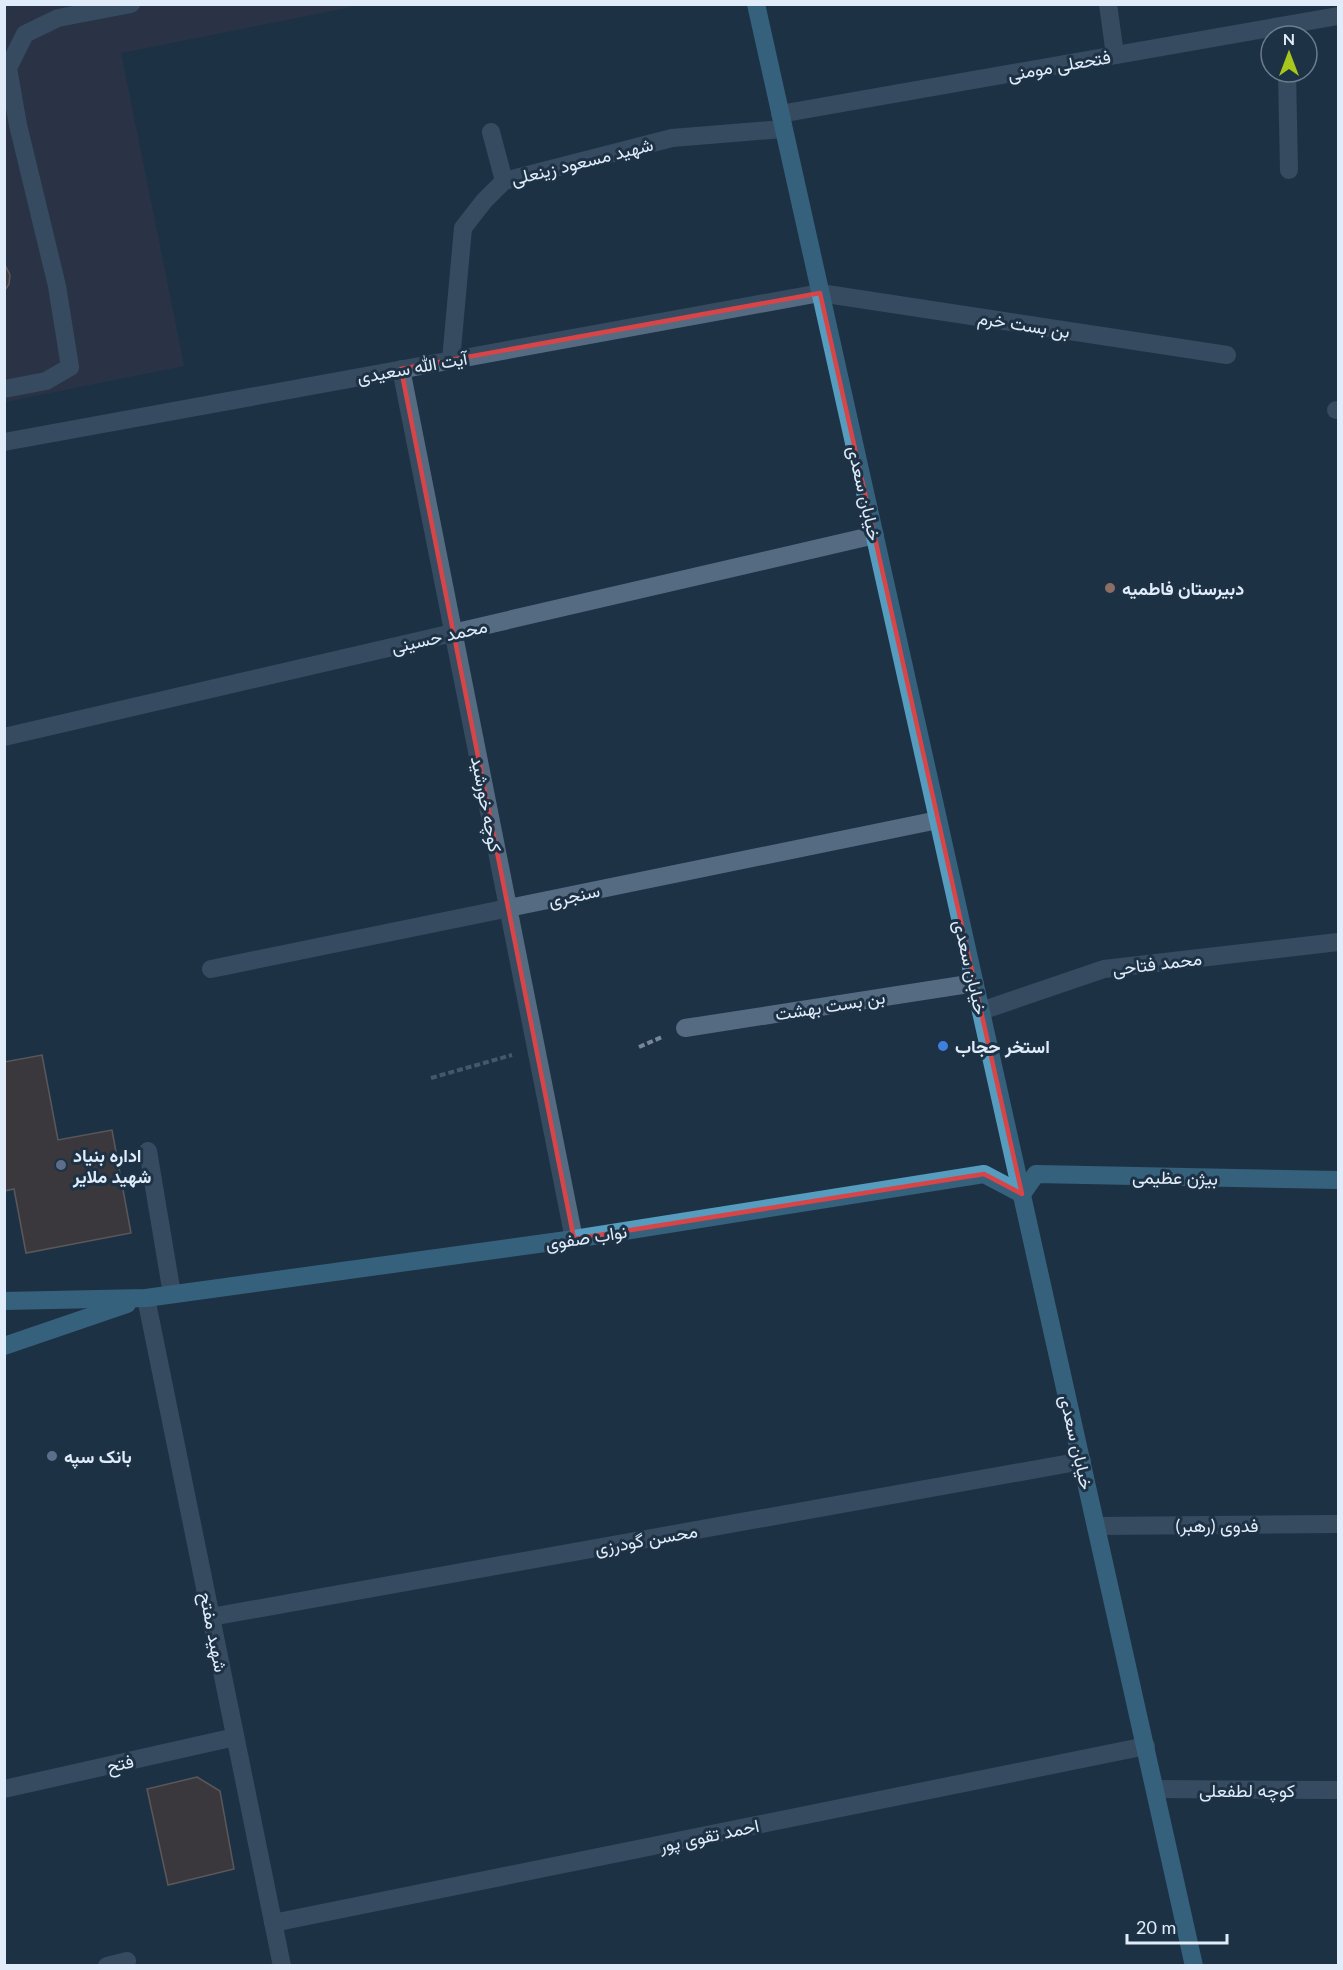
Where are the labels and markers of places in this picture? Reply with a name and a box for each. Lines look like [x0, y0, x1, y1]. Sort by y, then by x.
place label: دبیرستان فاطمیه [1122, 577, 1244, 600]
marker: دبیرستان فاطمیه [1103, 581, 1117, 595]
place label: استخر حجاب [955, 1035, 1050, 1058]
marker: استخر حجاب [936, 1039, 950, 1053]
place label: اداره بنیاد شهید ملایر [72, 1144, 151, 1188]
marker: اداره بنیاد شهید ملایر [54, 1158, 68, 1172]
place label: بانک سپه [64, 1445, 132, 1469]
marker: بانک سپه [45, 1449, 59, 1463]

